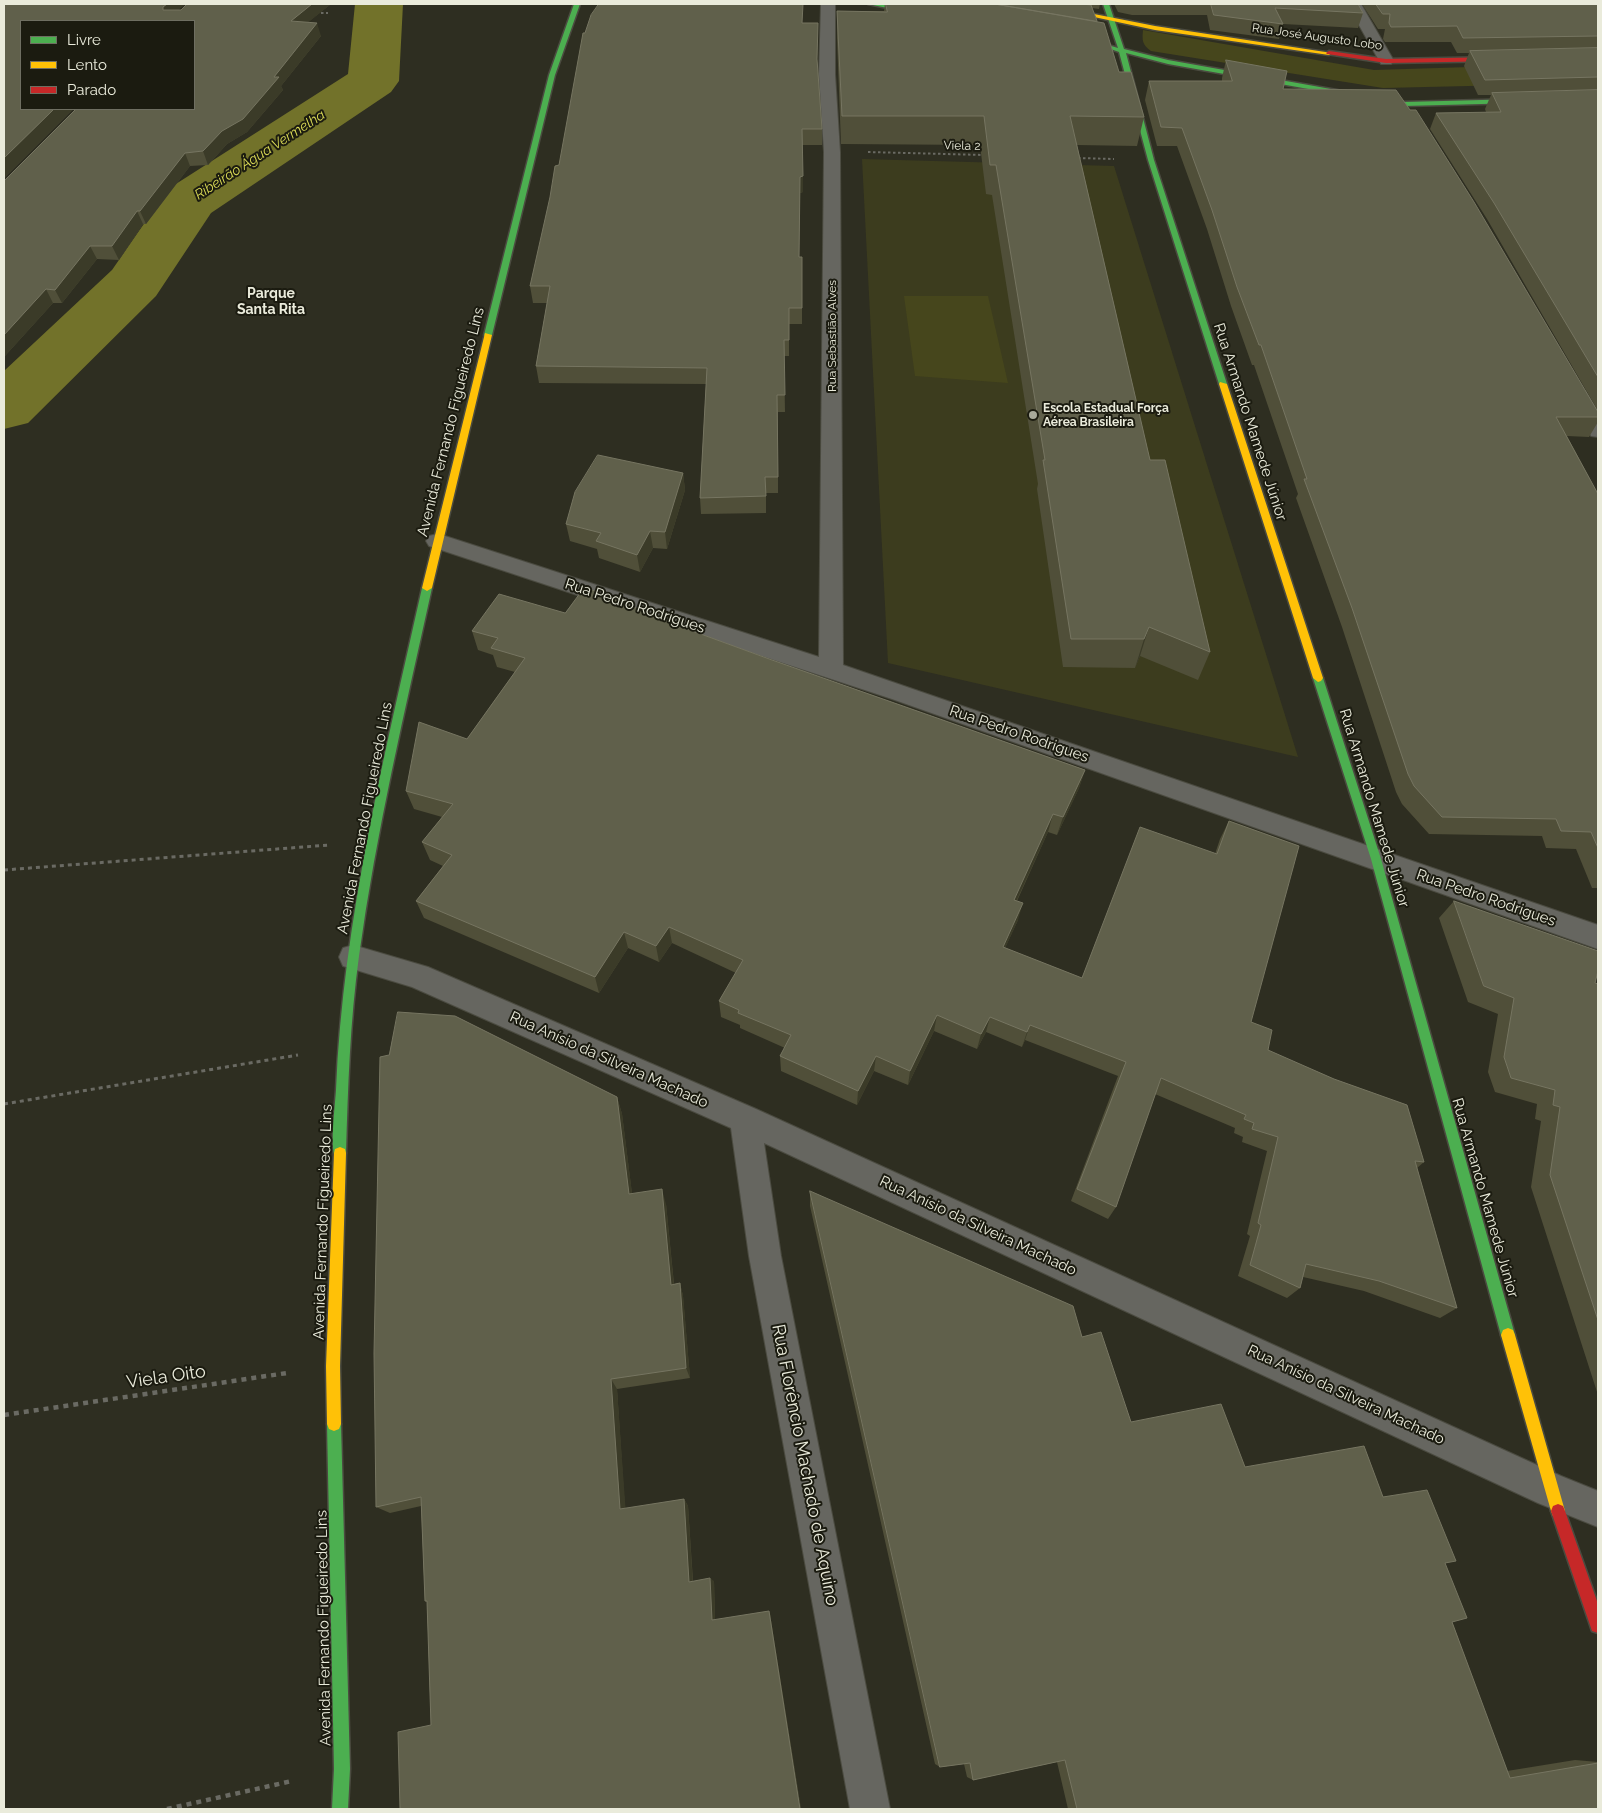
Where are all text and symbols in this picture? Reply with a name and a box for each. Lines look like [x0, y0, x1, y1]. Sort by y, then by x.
legend [20, 20, 195, 110]
street label: Rua José Augusto Lobo [1251, 21, 1383, 53]
text: Livre [67, 31, 101, 49]
text: Lento [67, 56, 107, 74]
text: Parado [67, 81, 116, 99]
water label: Ribeirão Água Vermelha [192, 107, 328, 203]
street label: Viela 2 [943, 138, 981, 154]
street label: Rua Sebastião Alves [825, 280, 839, 392]
district label: Parque Santa Rita [237, 286, 305, 318]
street label: Avenida Fernando Figueiredo Lins [414, 305, 488, 539]
street label: Rua Armando Mamede Júnior [1209, 321, 1291, 523]
place label: Escola Estadual Força Aérea Brasileira [1043, 401, 1169, 429]
marker: Escola Estadual Força Aérea Brasileira [1027, 409, 1039, 421]
street label: Rua Pedro Rodrigues [563, 575, 707, 637]
street label: Avenida Fernando Figueiredo Lins [334, 700, 396, 936]
street label: Rua Pedro Rodrigues [947, 702, 1091, 766]
street label: Rua Armando Mamede Júnior [1335, 706, 1413, 910]
street label: Rua Pedro Rodrigues [1414, 866, 1558, 930]
street label: Rua Anísio da Silveira Machado [507, 1008, 711, 1112]
street label: Rua Armando Mamede Júnior [1448, 1096, 1522, 1300]
street label: Avenida Fernando Figueiredo Lins [310, 1104, 336, 1340]
street label: Rua Anísio da Silveira Machado [877, 1172, 1079, 1280]
street label: Rua Florêncio Machado de Aquino [767, 1322, 843, 1608]
street label: Rua Anísio da Silveira Machado [1245, 1341, 1447, 1449]
street label: Viela Oito [125, 1361, 207, 1393]
street label: Avenida Fernando Figueiredo Lins [313, 1510, 335, 1746]

